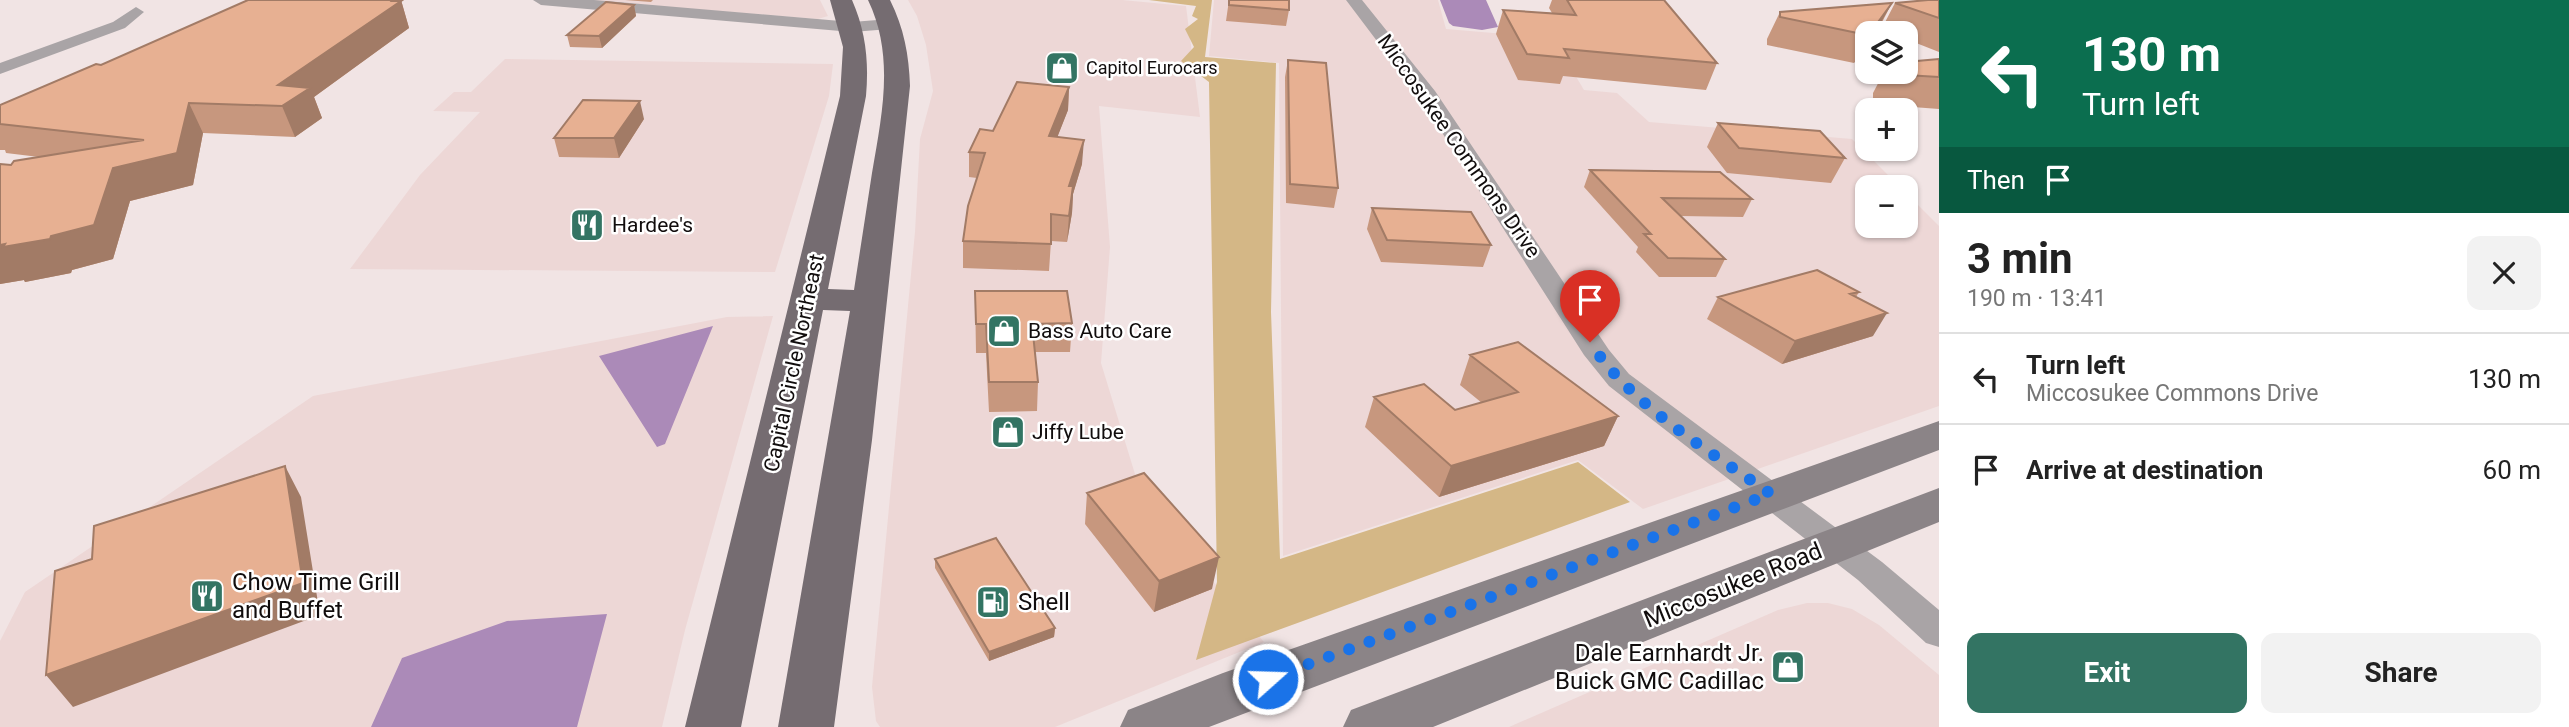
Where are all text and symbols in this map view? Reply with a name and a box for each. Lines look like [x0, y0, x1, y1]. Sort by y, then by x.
map controls [1855, 21, 1918, 238]
button: layers [1855, 21, 1918, 84]
text: 130 m [2082, 26, 2221, 83]
icon: left [1967, 28, 2058, 119]
street label: Miccosukee Commons Drive [1373, 30, 1545, 262]
shop icon: Capitol Eurocars [1043, 49, 1081, 87]
place label: Capitol Eurocars [1086, 57, 1218, 78]
text: Turn left [2082, 85, 2200, 123]
button: + [1855, 98, 1918, 161]
icon: arrive [2039, 161, 2077, 199]
text: Then [1967, 165, 2025, 195]
button: − [1855, 175, 1918, 238]
restaurant icon: Hardee's [568, 206, 606, 244]
place label: Hardee's [612, 213, 693, 237]
text: 3 min [1967, 234, 2073, 283]
button: close [2467, 236, 2541, 310]
street label: Capital Circle Northeast [759, 252, 829, 474]
pin [1560, 270, 1620, 342]
icon: arrive [1571, 281, 1609, 319]
text: 190 m · 13:41 [1967, 285, 2106, 312]
shop icon: Bass Auto Care [985, 312, 1023, 350]
place label: Bass Auto Care [1028, 319, 1172, 343]
text: Turn left [2026, 350, 2125, 380]
icon: left [1967, 360, 2005, 398]
text: 130 m [2468, 364, 2541, 394]
text: Miccosukee Commons Drive [2026, 380, 2318, 407]
shop icon: Jiffy Lube [989, 413, 1027, 451]
place label: Jiffy Lube [1032, 420, 1124, 444]
icon: arrive [1967, 451, 2005, 489]
text: Arrive at destination [2026, 455, 2263, 485]
text: 60 m [2483, 455, 2541, 485]
street label: Miccosukee Road [1640, 537, 1826, 633]
place label: Chow Time Grill and Buffet [232, 568, 400, 624]
restaurant icon: Chow Time Grill and Buffet [188, 577, 226, 615]
fuel station icon: Shell [974, 583, 1012, 621]
place label: Shell [1018, 588, 1070, 616]
button: Exit [1967, 633, 2247, 713]
button: Share [2261, 633, 2541, 713]
place label: Dale Earnhardt Jr. Buick GMC Cadillac [1555, 639, 1764, 695]
position arrow [1231, 642, 1305, 716]
shop icon: Dale Earnhardt Jr. Buick GMC Cadillac [1769, 648, 1807, 686]

